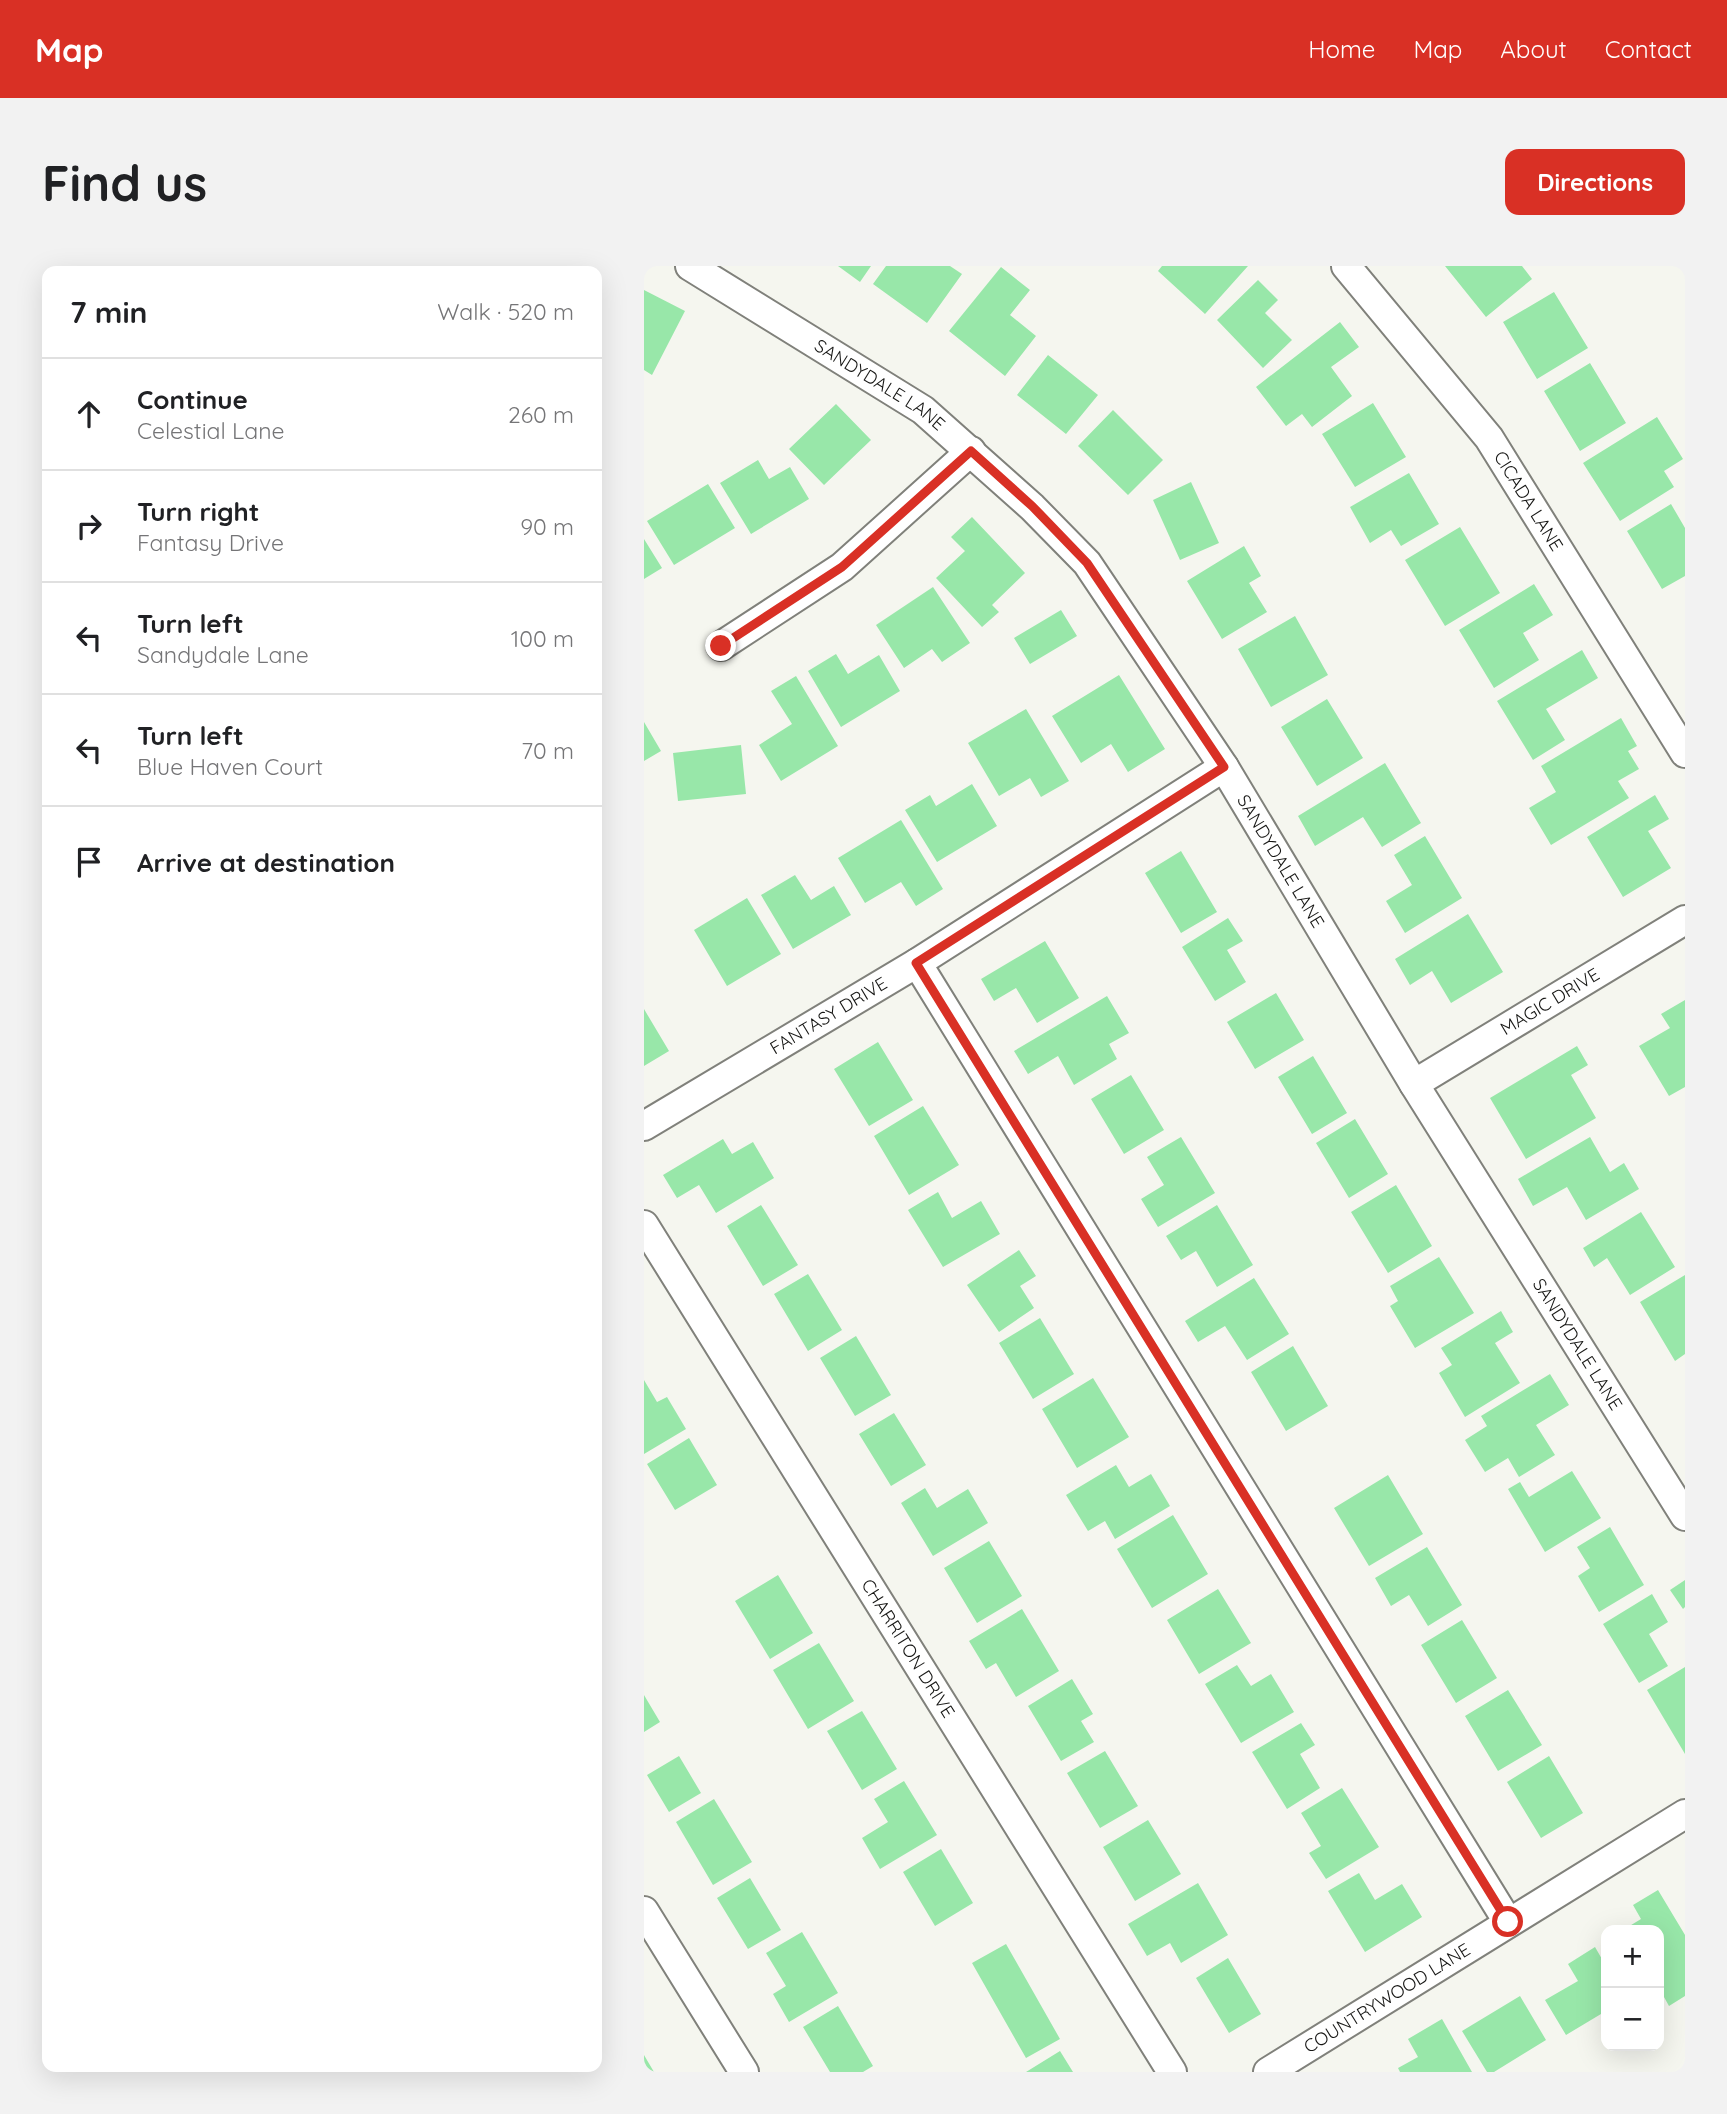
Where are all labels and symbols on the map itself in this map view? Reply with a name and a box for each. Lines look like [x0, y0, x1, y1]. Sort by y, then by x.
street label: SANDYDALE LANE [810, 334, 950, 435]
street label: CICADA LANE [1489, 446, 1568, 555]
route end [705, 630, 736, 661]
street label: SANDYDALE LANE [1232, 790, 1330, 932]
street label: MAGIC DRIVE [1496, 962, 1604, 1040]
street label: FANTASY DRIVE [766, 971, 891, 1059]
street label: SANDYDALE LANE [1528, 1274, 1628, 1414]
street label: CHARRITON DRIVE [857, 1575, 960, 1722]
route start [1492, 1906, 1523, 1937]
street label: COUNTRYWOOD LANE [1299, 1938, 1474, 2058]

